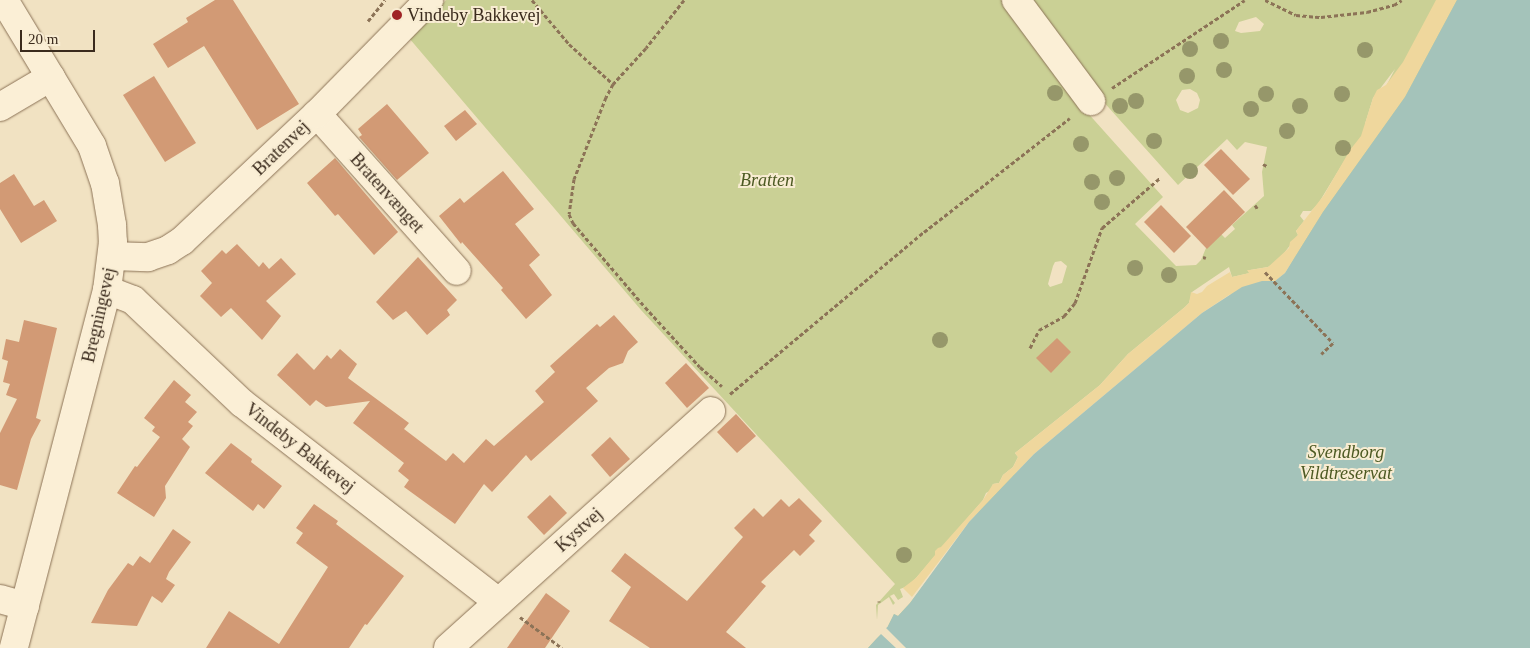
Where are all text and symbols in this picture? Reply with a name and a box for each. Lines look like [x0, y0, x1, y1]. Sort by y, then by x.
place label: Vindeby Bakkevej [407, 4, 540, 26]
marker: Vindeby Bakkevej [391, 9, 403, 21]
scale bar [22, 20, 98, 52]
text: 20 m [28, 31, 58, 47]
street label: Bratenvej [248, 116, 314, 180]
street label: Bratenvænget [346, 149, 428, 237]
park label: Bratten [740, 169, 794, 191]
street label: Bregningevej [78, 265, 120, 365]
street label: Vindeby Bakkevej [241, 398, 359, 498]
park label: Svendborg Vildtreservat [1300, 442, 1392, 484]
street label: Kystvej [551, 503, 607, 557]

